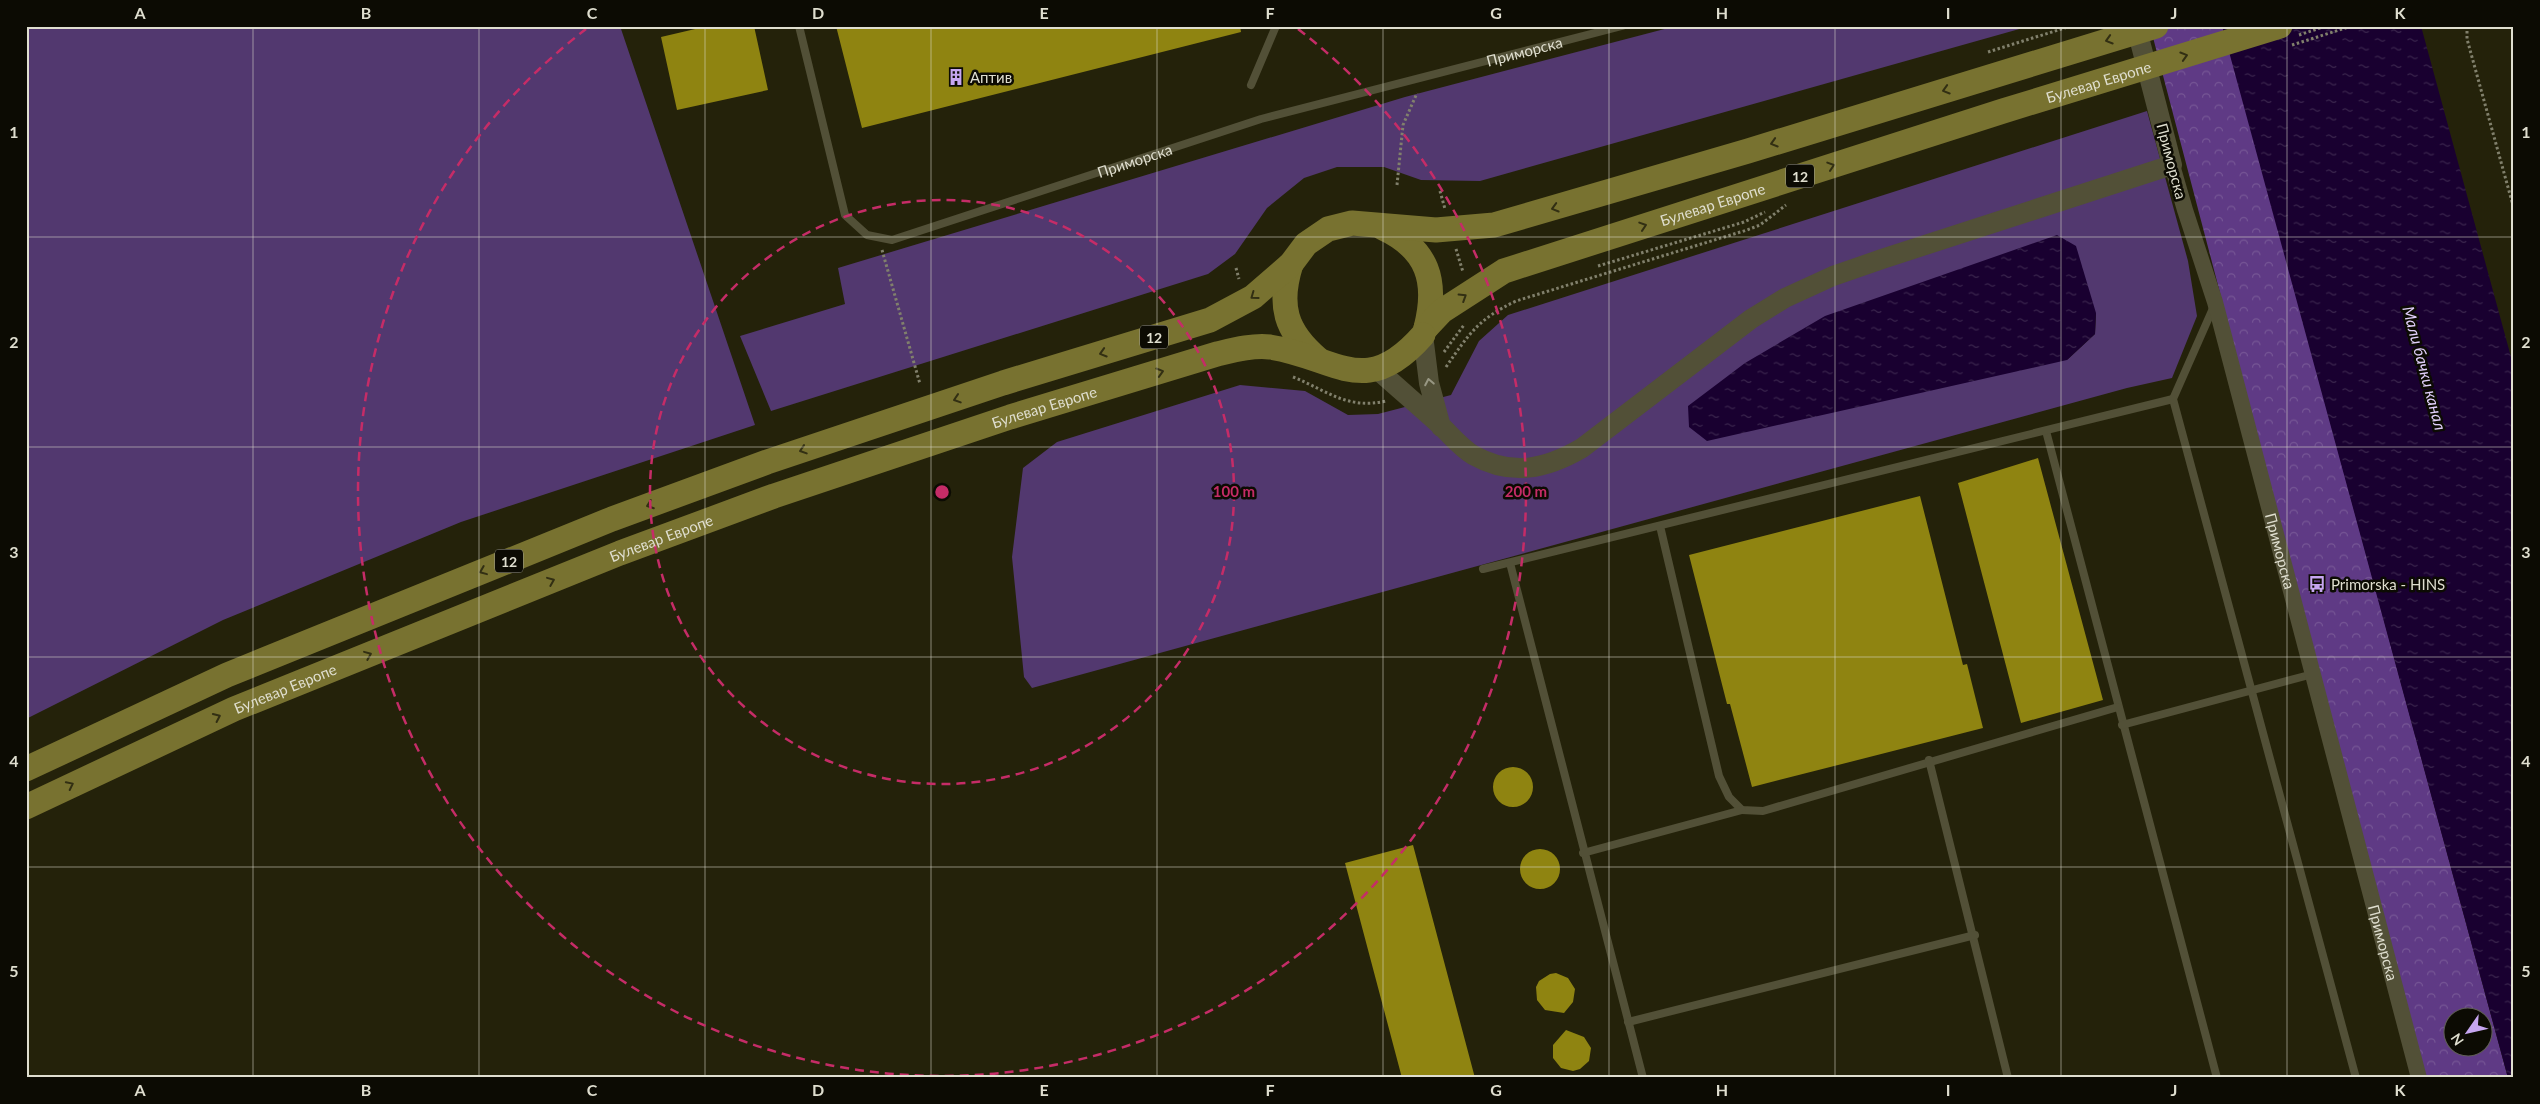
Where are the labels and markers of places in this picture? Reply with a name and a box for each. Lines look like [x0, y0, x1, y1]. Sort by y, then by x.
building icon: Аптив [946, 67, 966, 87]
place label: Аптив [970, 68, 1012, 86]
centre of rings [933, 483, 951, 501]
bus stop icon: Primorska - HINS [2307, 574, 2327, 594]
place label: Primorska - HINS [2331, 575, 2445, 593]

